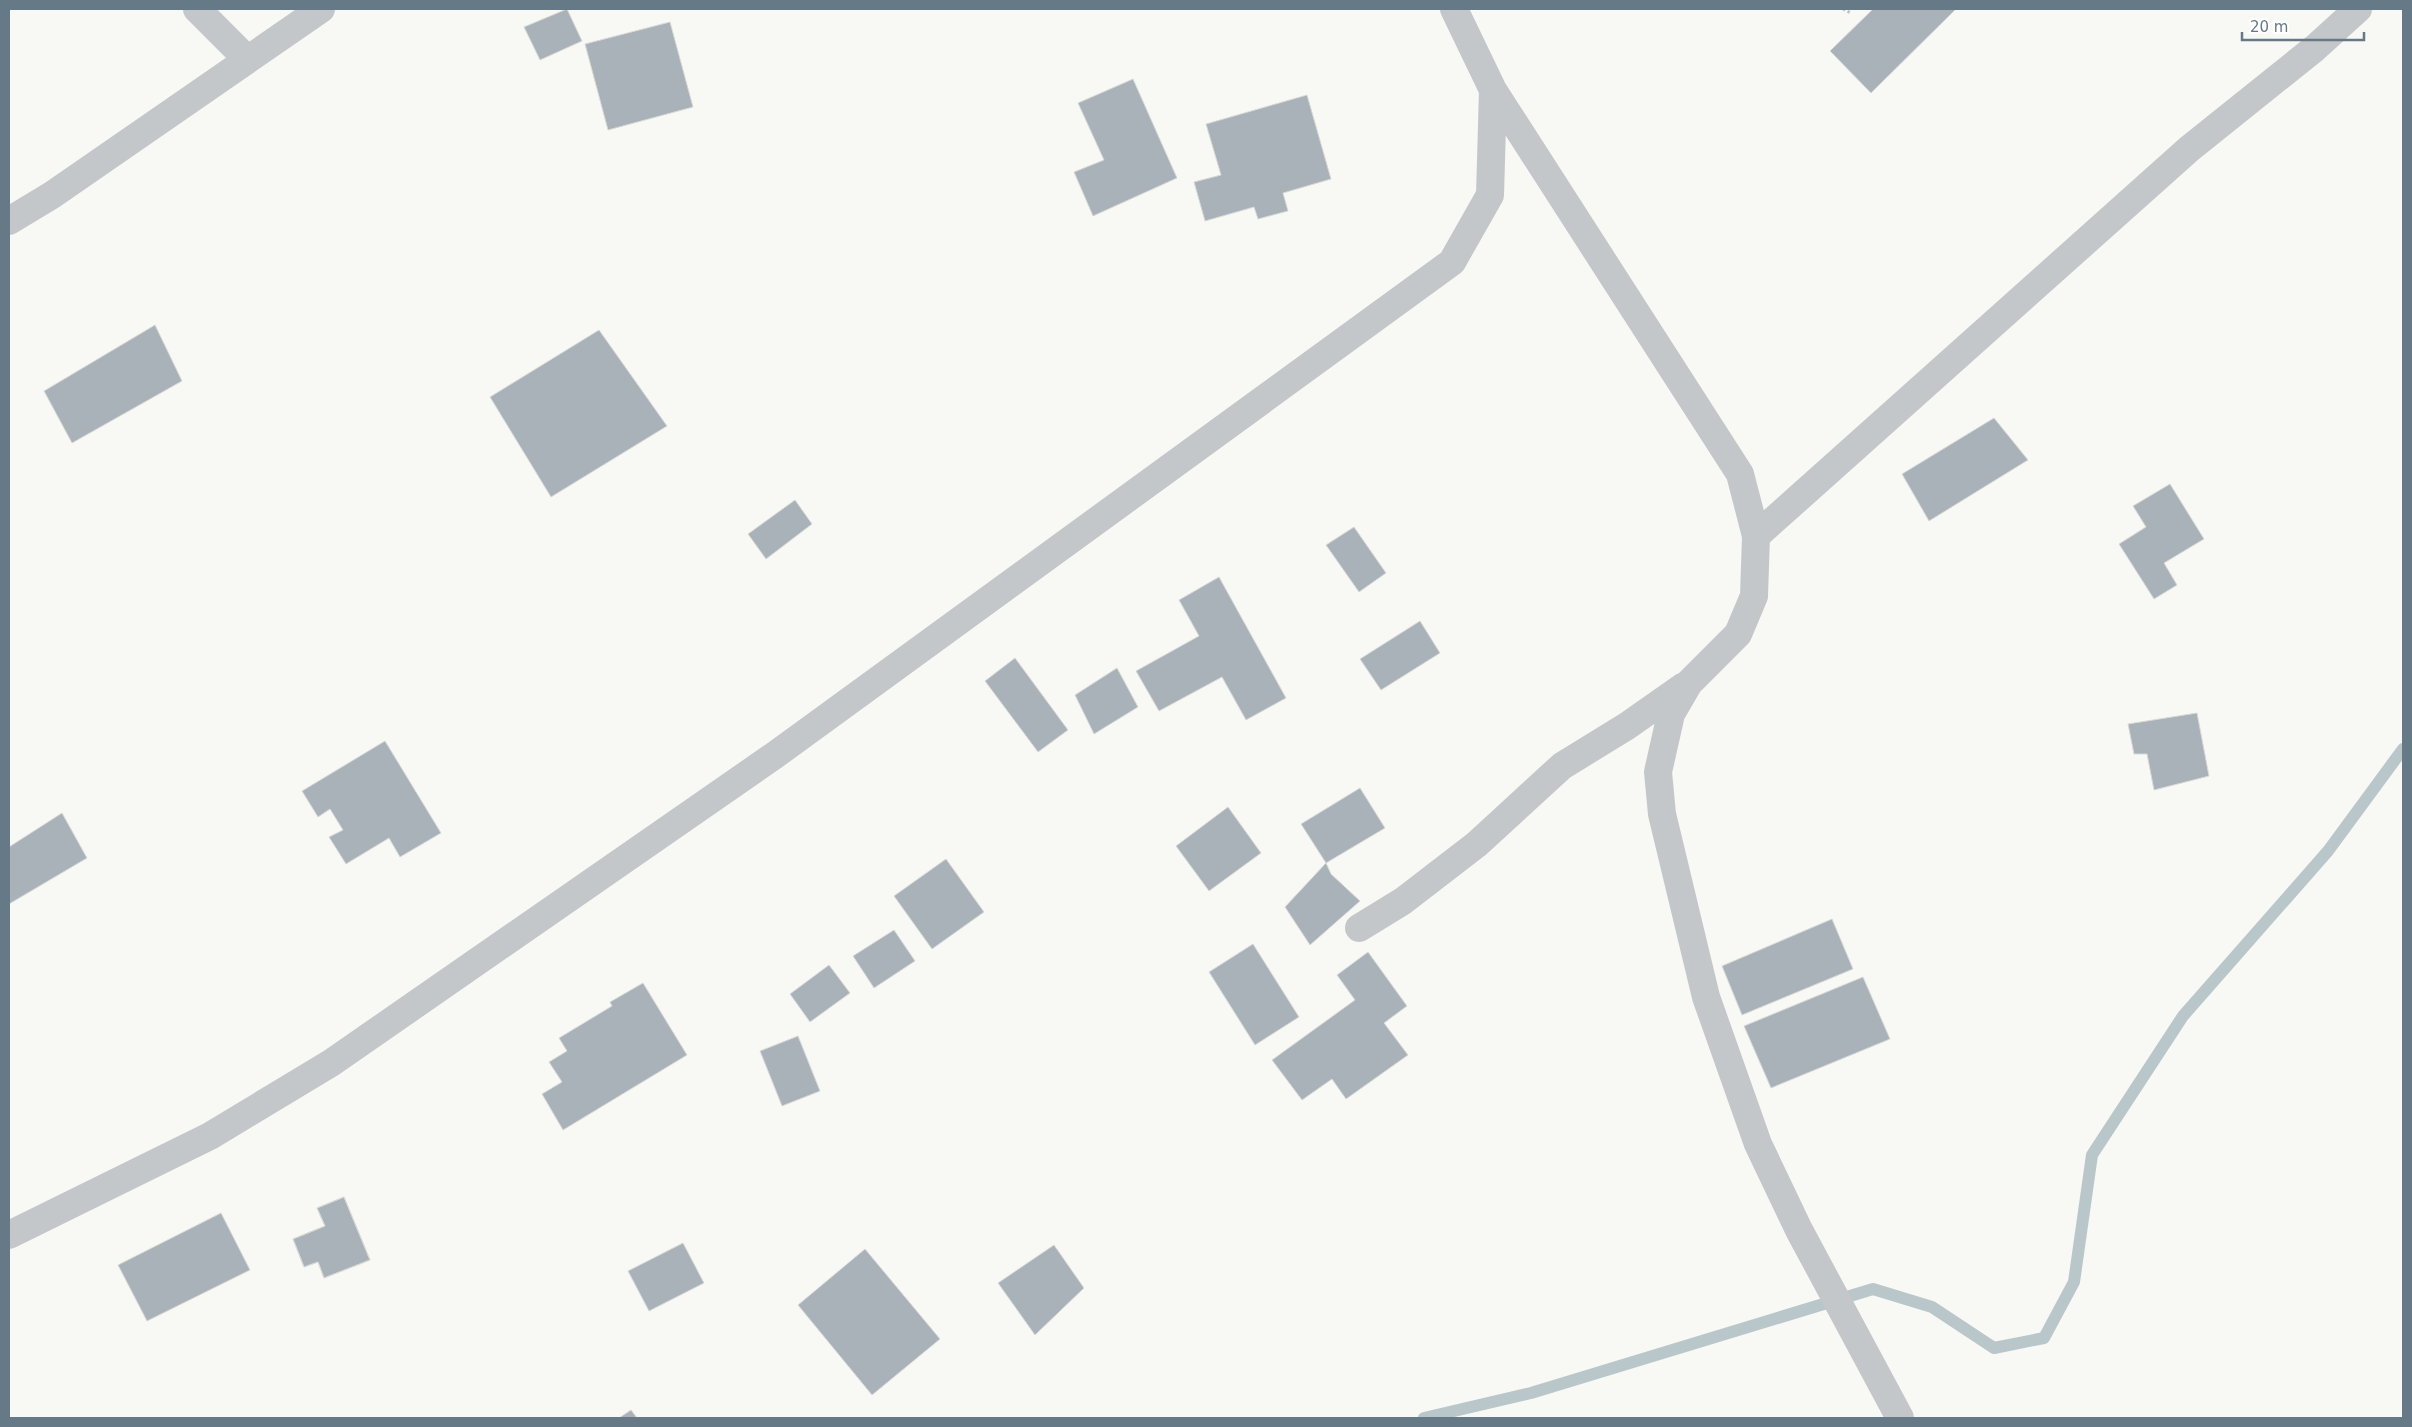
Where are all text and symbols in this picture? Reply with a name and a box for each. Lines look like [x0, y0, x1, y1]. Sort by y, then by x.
scale bar [2242, 10, 2364, 42]
text: 20 m [2250, 18, 2288, 36]

